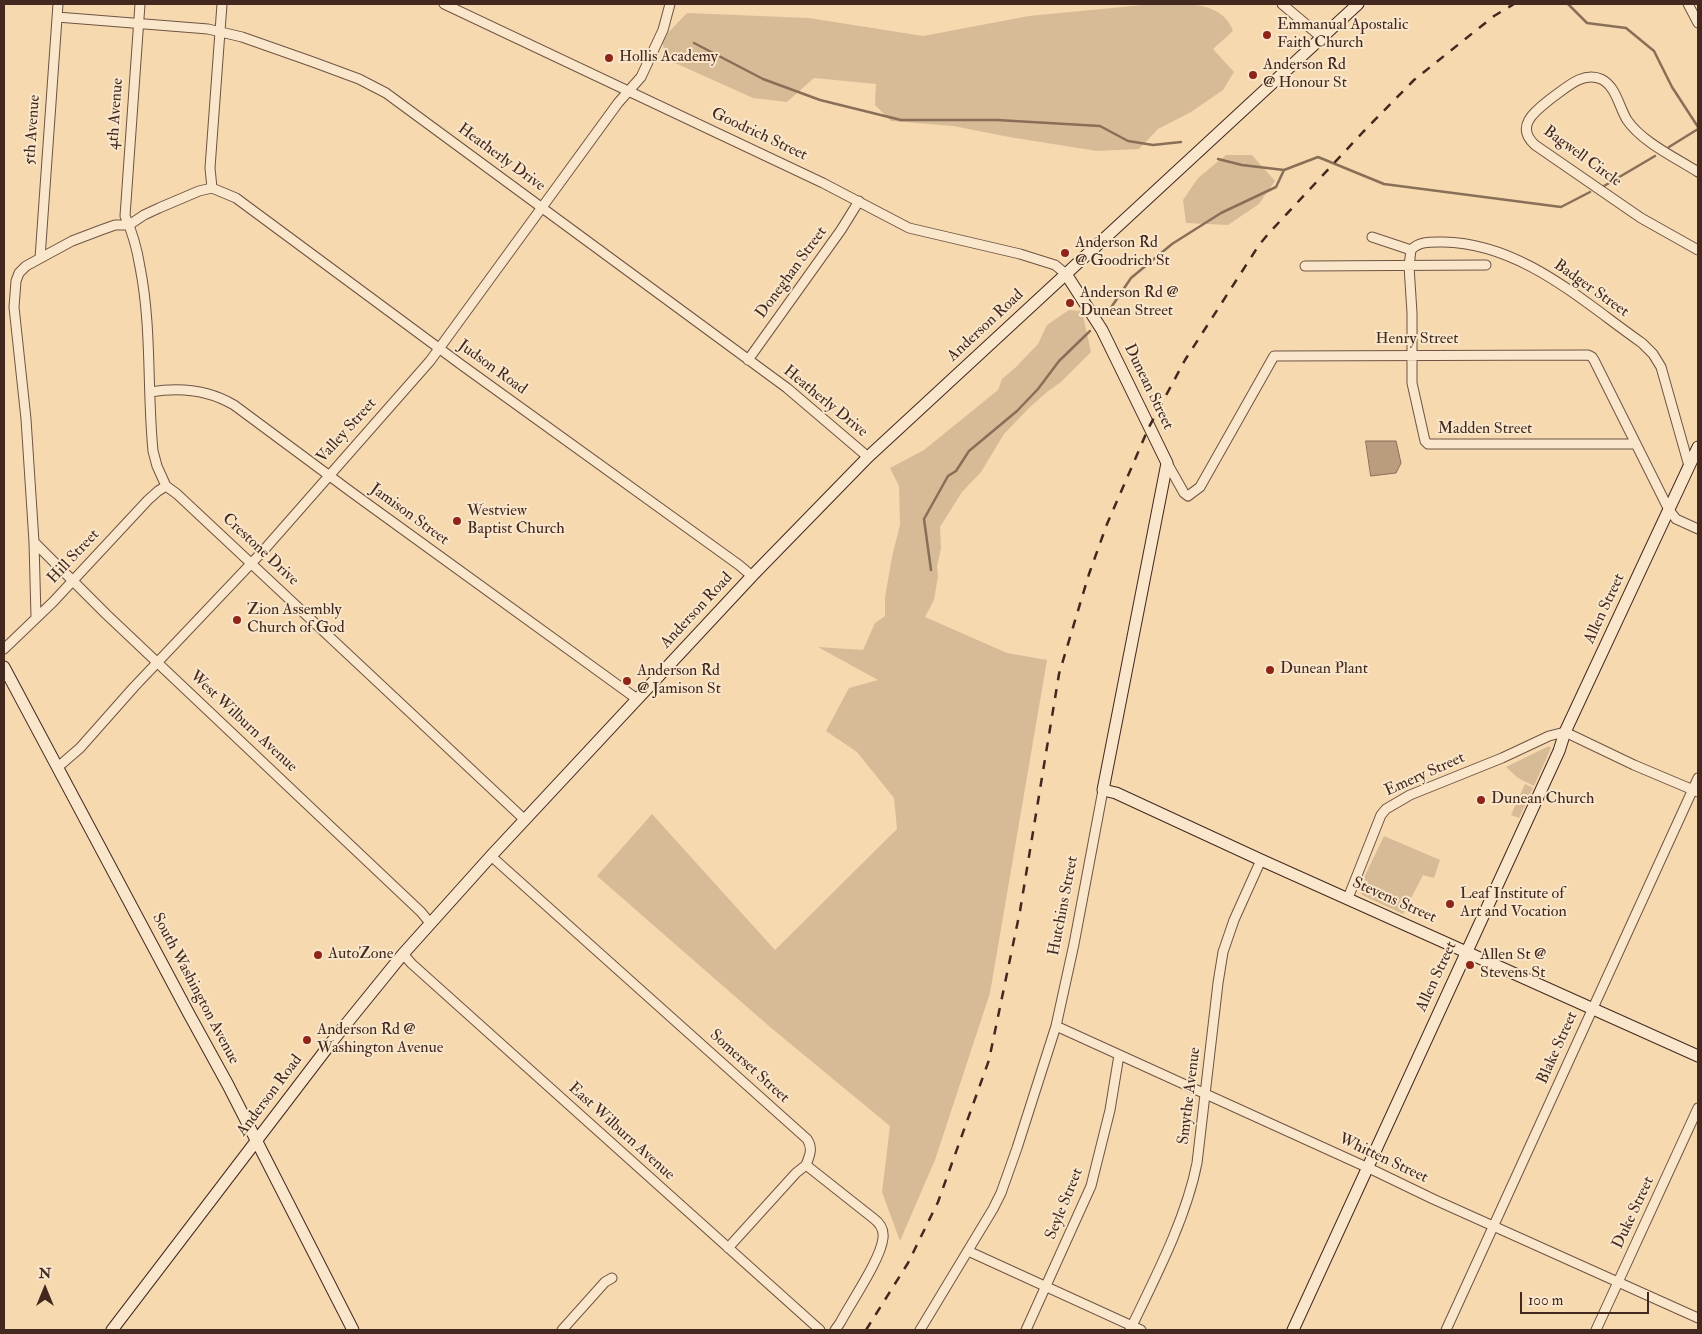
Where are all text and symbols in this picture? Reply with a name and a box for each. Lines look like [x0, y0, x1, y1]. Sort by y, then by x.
place label: Emmanual Apostalic Faith Church [1277, 16, 1408, 54]
marker: Emmanual Apostalic Faith Church [1261, 29, 1273, 41]
place label: Hollis Academy [619, 48, 718, 68]
marker: Hollis Academy [603, 52, 615, 64]
place label: Anderson Rd @ Honour St [1263, 56, 1347, 94]
marker: Anderson Rd @ Honour St [1247, 69, 1259, 81]
street label: 4th Avenue [104, 77, 128, 151]
street label: 5th Avenue [21, 94, 45, 166]
street label: Goodrich Street [708, 104, 810, 166]
street label: Heatherly Drive [454, 120, 548, 196]
street label: Bagwell Circle [1539, 122, 1625, 192]
street label: Doneghan Street [752, 223, 832, 323]
place label: Anderson Rd @ Goodrich St [1075, 234, 1170, 272]
marker: Anderson Rd @ Goodrich St [1059, 247, 1071, 259]
street label: Badger Street [1550, 256, 1632, 322]
place label: Anderson Rd @ Dunean Street [1080, 284, 1178, 322]
street label: Anderson Road [944, 286, 1028, 366]
marker: Anderson Rd @ Dunean Street [1064, 297, 1076, 309]
street label: Henry Street [1376, 330, 1458, 350]
street label: Judson Road [454, 337, 530, 399]
street label: Dunean Street [1119, 341, 1177, 433]
street label: Heatherly Drive [779, 362, 871, 442]
street label: Valley Street [313, 395, 381, 467]
street label: Madden Street [1438, 420, 1532, 440]
street label: Jamison Street [366, 480, 452, 550]
place label: Westview Baptist Church [467, 502, 565, 540]
street label: Crestone Drive [218, 510, 302, 590]
marker: Westview Baptist Church [451, 515, 463, 527]
street label: Hill Street [44, 526, 104, 588]
street label: Anderson Road [657, 569, 737, 653]
street label: Allen Street [1580, 571, 1630, 647]
place label: Zion Assembly Church of God [247, 601, 345, 639]
marker: Zion Assembly Church of God [231, 614, 243, 626]
place label: Dunean Plant [1280, 660, 1368, 680]
place label: Anderson Rd @ Jamison St [637, 662, 721, 700]
marker: Dunean Plant [1264, 664, 1276, 676]
street label: West Wilburn Avenue [185, 667, 301, 777]
marker: Anderson Rd @ Jamison St [621, 675, 633, 687]
street label: Emery Street [1382, 749, 1468, 801]
place label: Dunean Church [1491, 790, 1594, 810]
marker: Dunean Church [1475, 794, 1487, 806]
street label: Hutchins Street [1045, 855, 1083, 957]
street label: Stevens Street [1349, 874, 1439, 928]
place label: Leaf Institute of Art and Vocation [1460, 885, 1567, 923]
marker: Leaf Institute of Art and Vocation [1444, 898, 1456, 910]
street label: South Washington Avenue [147, 910, 243, 1068]
street label: Allen Street [1412, 939, 1462, 1015]
place label: AutoZone [328, 945, 393, 965]
place label: Allen St @ Stevens St [1480, 946, 1546, 984]
marker: AutoZone [312, 949, 324, 961]
marker: Allen St @ Stevens St [1464, 959, 1476, 971]
street label: Blake Street [1534, 1009, 1582, 1087]
place label: Anderson Rd @ Washington Avenue [317, 1021, 443, 1059]
street label: Somerset Street [705, 1026, 793, 1108]
marker: Anderson Rd @ Washington Avenue [301, 1034, 313, 1046]
street label: Smythe Avenue [1174, 1046, 1206, 1146]
street label: Anderson Road [233, 1051, 307, 1141]
street label: East Wilburn Avenue [564, 1079, 678, 1185]
street label: Whitten Street [1335, 1130, 1431, 1188]
street label: Seyle Street [1042, 1166, 1088, 1242]
street label: Duke Street [1609, 1174, 1659, 1252]
north arrow [20, 1264, 70, 1314]
text: N [39, 1265, 51, 1282]
scale bar [1522, 1282, 1651, 1314]
text: 100 m [1528, 1291, 1563, 1310]

